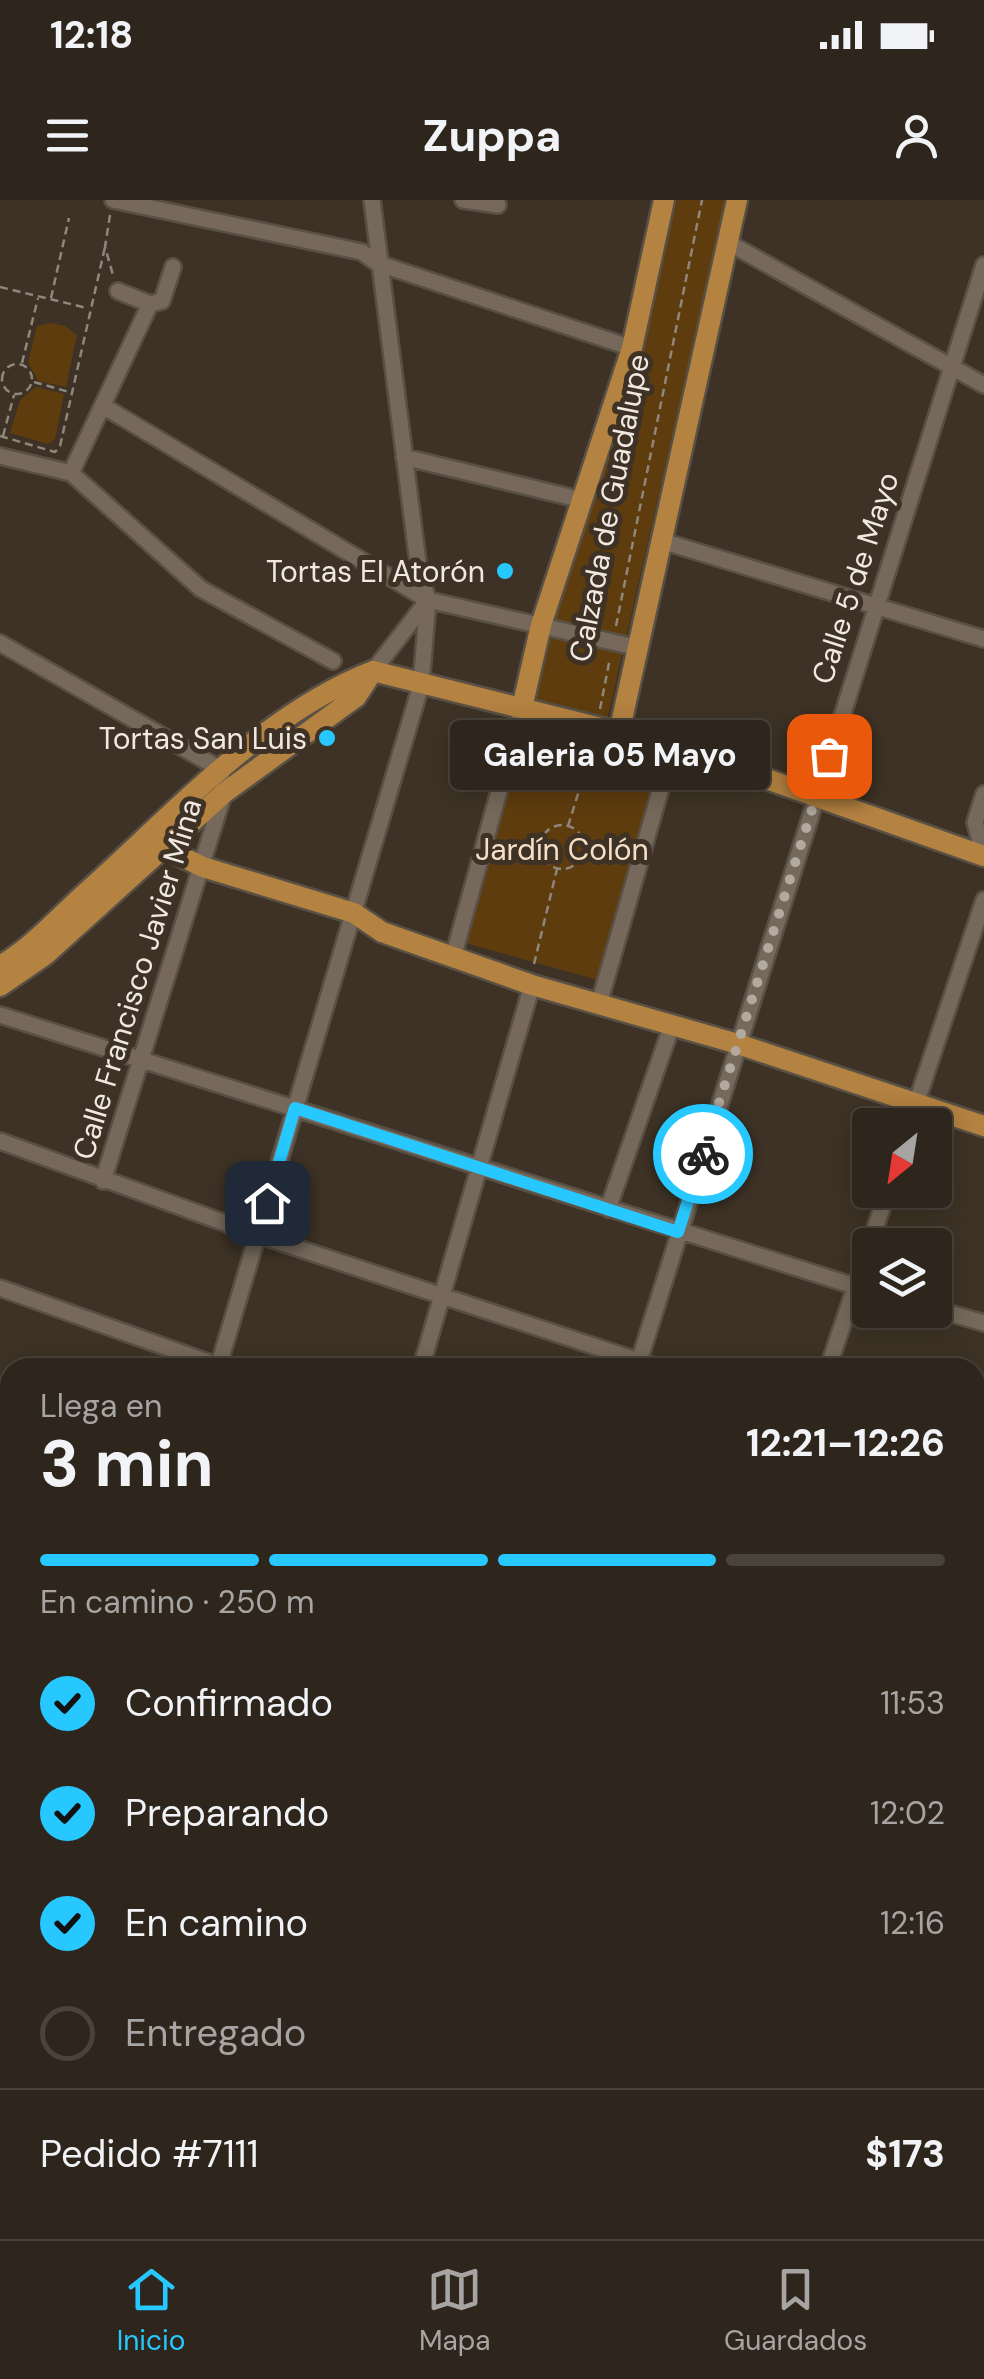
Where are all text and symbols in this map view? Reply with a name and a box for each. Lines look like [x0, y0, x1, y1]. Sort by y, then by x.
text: 12:18 [50, 10, 133, 60]
text: Zuppa [422, 106, 562, 165]
icon: menu [40, 108, 95, 163]
icon: person [889, 108, 944, 163]
street label: Calzada de Guadalupe [560, 351, 658, 665]
street label: Calle 5 de Mayo [802, 467, 908, 689]
place label: Tortas El Atorón [266, 552, 485, 591]
marker: Tortas El Atorón [494, 560, 516, 582]
pin [787, 714, 872, 799]
place label: Tortas San Luis [99, 719, 307, 758]
callout: Galeria 05 Mayo [449, 721, 769, 791]
marker: Tortas San Luis [316, 727, 338, 749]
icon: bag [802, 729, 857, 784]
text: Galeria 05 Mayo [483, 734, 737, 776]
street label: Calle Francisco Javier Mina [64, 794, 210, 1164]
park label: Jardín Colón [475, 830, 649, 869]
courier [653, 1104, 753, 1204]
north arrow [852, 1108, 952, 1208]
map controls [852, 1108, 952, 1328]
icon: bike [676, 1127, 731, 1182]
pin [225, 1161, 310, 1246]
icon: home [240, 1176, 295, 1231]
button: layers [852, 1228, 952, 1328]
text: Llega en [40, 1385, 162, 1427]
text: 12:21–12:26 [746, 1418, 945, 1468]
text: 3 min [40, 1422, 214, 1506]
text: En camino · 250 m [40, 1581, 314, 1623]
icon: check [40, 1676, 95, 1731]
text: Confirmado [125, 1678, 333, 1728]
text: 11:53 [880, 1682, 945, 1724]
icon: check [40, 1786, 95, 1841]
text: Preparando [125, 1788, 329, 1838]
text: 12:02 [870, 1792, 945, 1834]
icon: check [40, 1896, 95, 1951]
text: En camino [125, 1898, 308, 1948]
text: 12:16 [880, 1902, 945, 1944]
text: Entregado [125, 2008, 306, 2058]
text: Pedido #7111 [40, 2129, 259, 2179]
text: $173 [865, 2129, 945, 2179]
tab: Inicio [117, 2262, 185, 2359]
tab: Mapa [419, 2262, 490, 2359]
tab: Guardados [724, 2262, 867, 2359]

